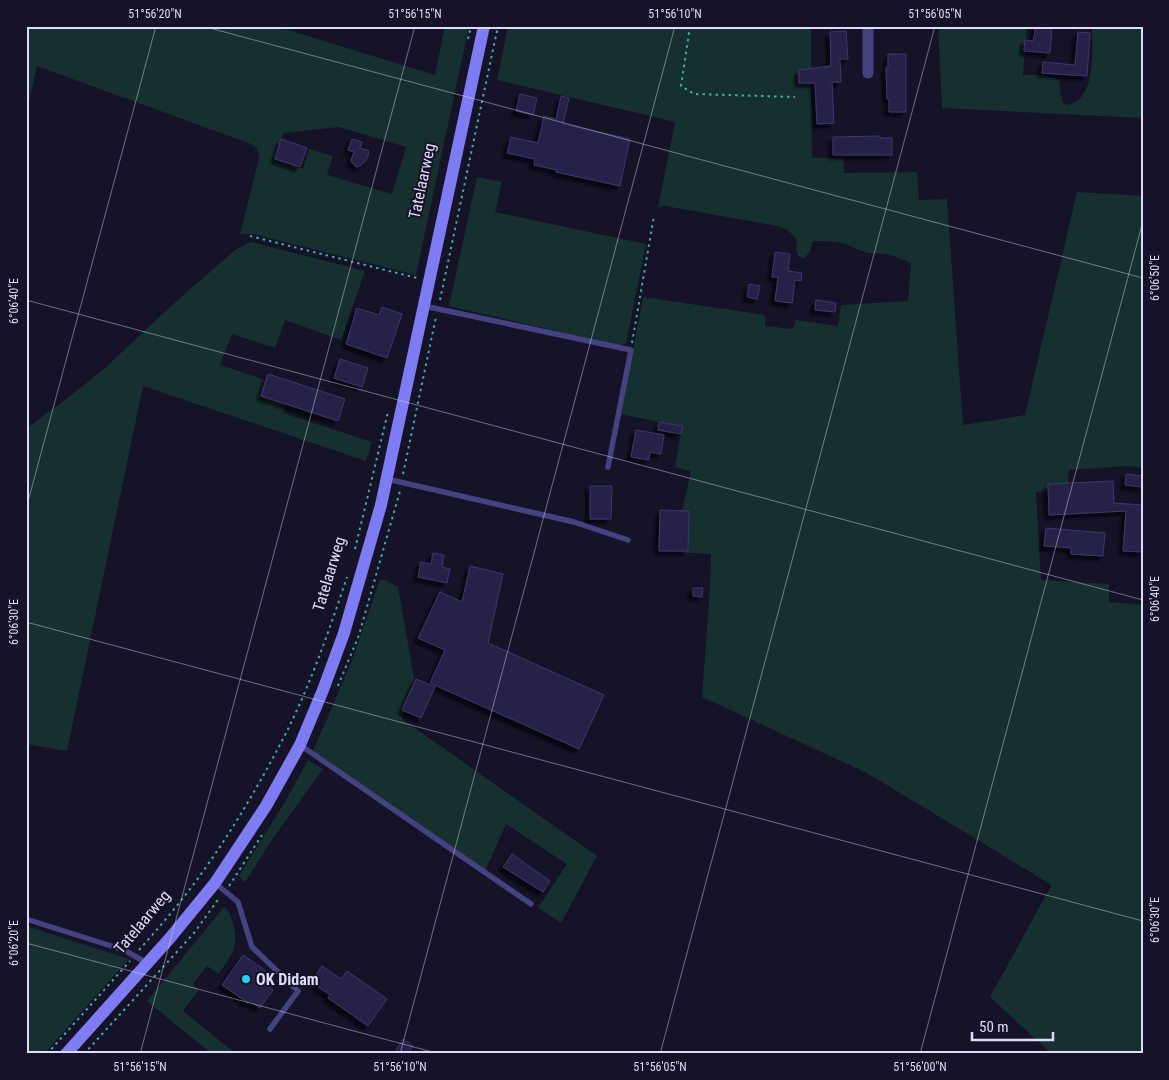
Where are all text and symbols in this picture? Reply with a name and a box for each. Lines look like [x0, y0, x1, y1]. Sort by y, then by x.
text: 51°56'20"N [128, 7, 182, 21]
text: 51°56'15"N [388, 7, 442, 21]
text: 51°56'10"N [648, 7, 702, 21]
text: 51°56'05"N [908, 7, 962, 21]
street label: Tatelaarweg [405, 141, 439, 221]
text: 6°06'50"E [1148, 255, 1162, 301]
text: 6°06'40"E [7, 278, 21, 324]
street label: Tatelaarweg [309, 534, 349, 614]
text: 6°06'40"E [1148, 576, 1162, 622]
text: 6°06'30"E [7, 599, 21, 645]
street label: Tatelaarweg [110, 886, 174, 958]
text: 6°06'30"E [1148, 897, 1162, 943]
text: 6°06'20"E [7, 920, 21, 966]
place label: OK Didam [256, 970, 319, 989]
marker: OK Didam [240, 973, 252, 985]
scale bar [972, 1010, 1053, 1042]
text: 50 m [979, 1018, 1009, 1036]
text: 51°56'15"N [113, 1060, 167, 1074]
text: 51°56'10"N [373, 1060, 427, 1074]
text: 51°56'05"N [633, 1060, 687, 1074]
text: 51°56'00"N [893, 1060, 947, 1074]

